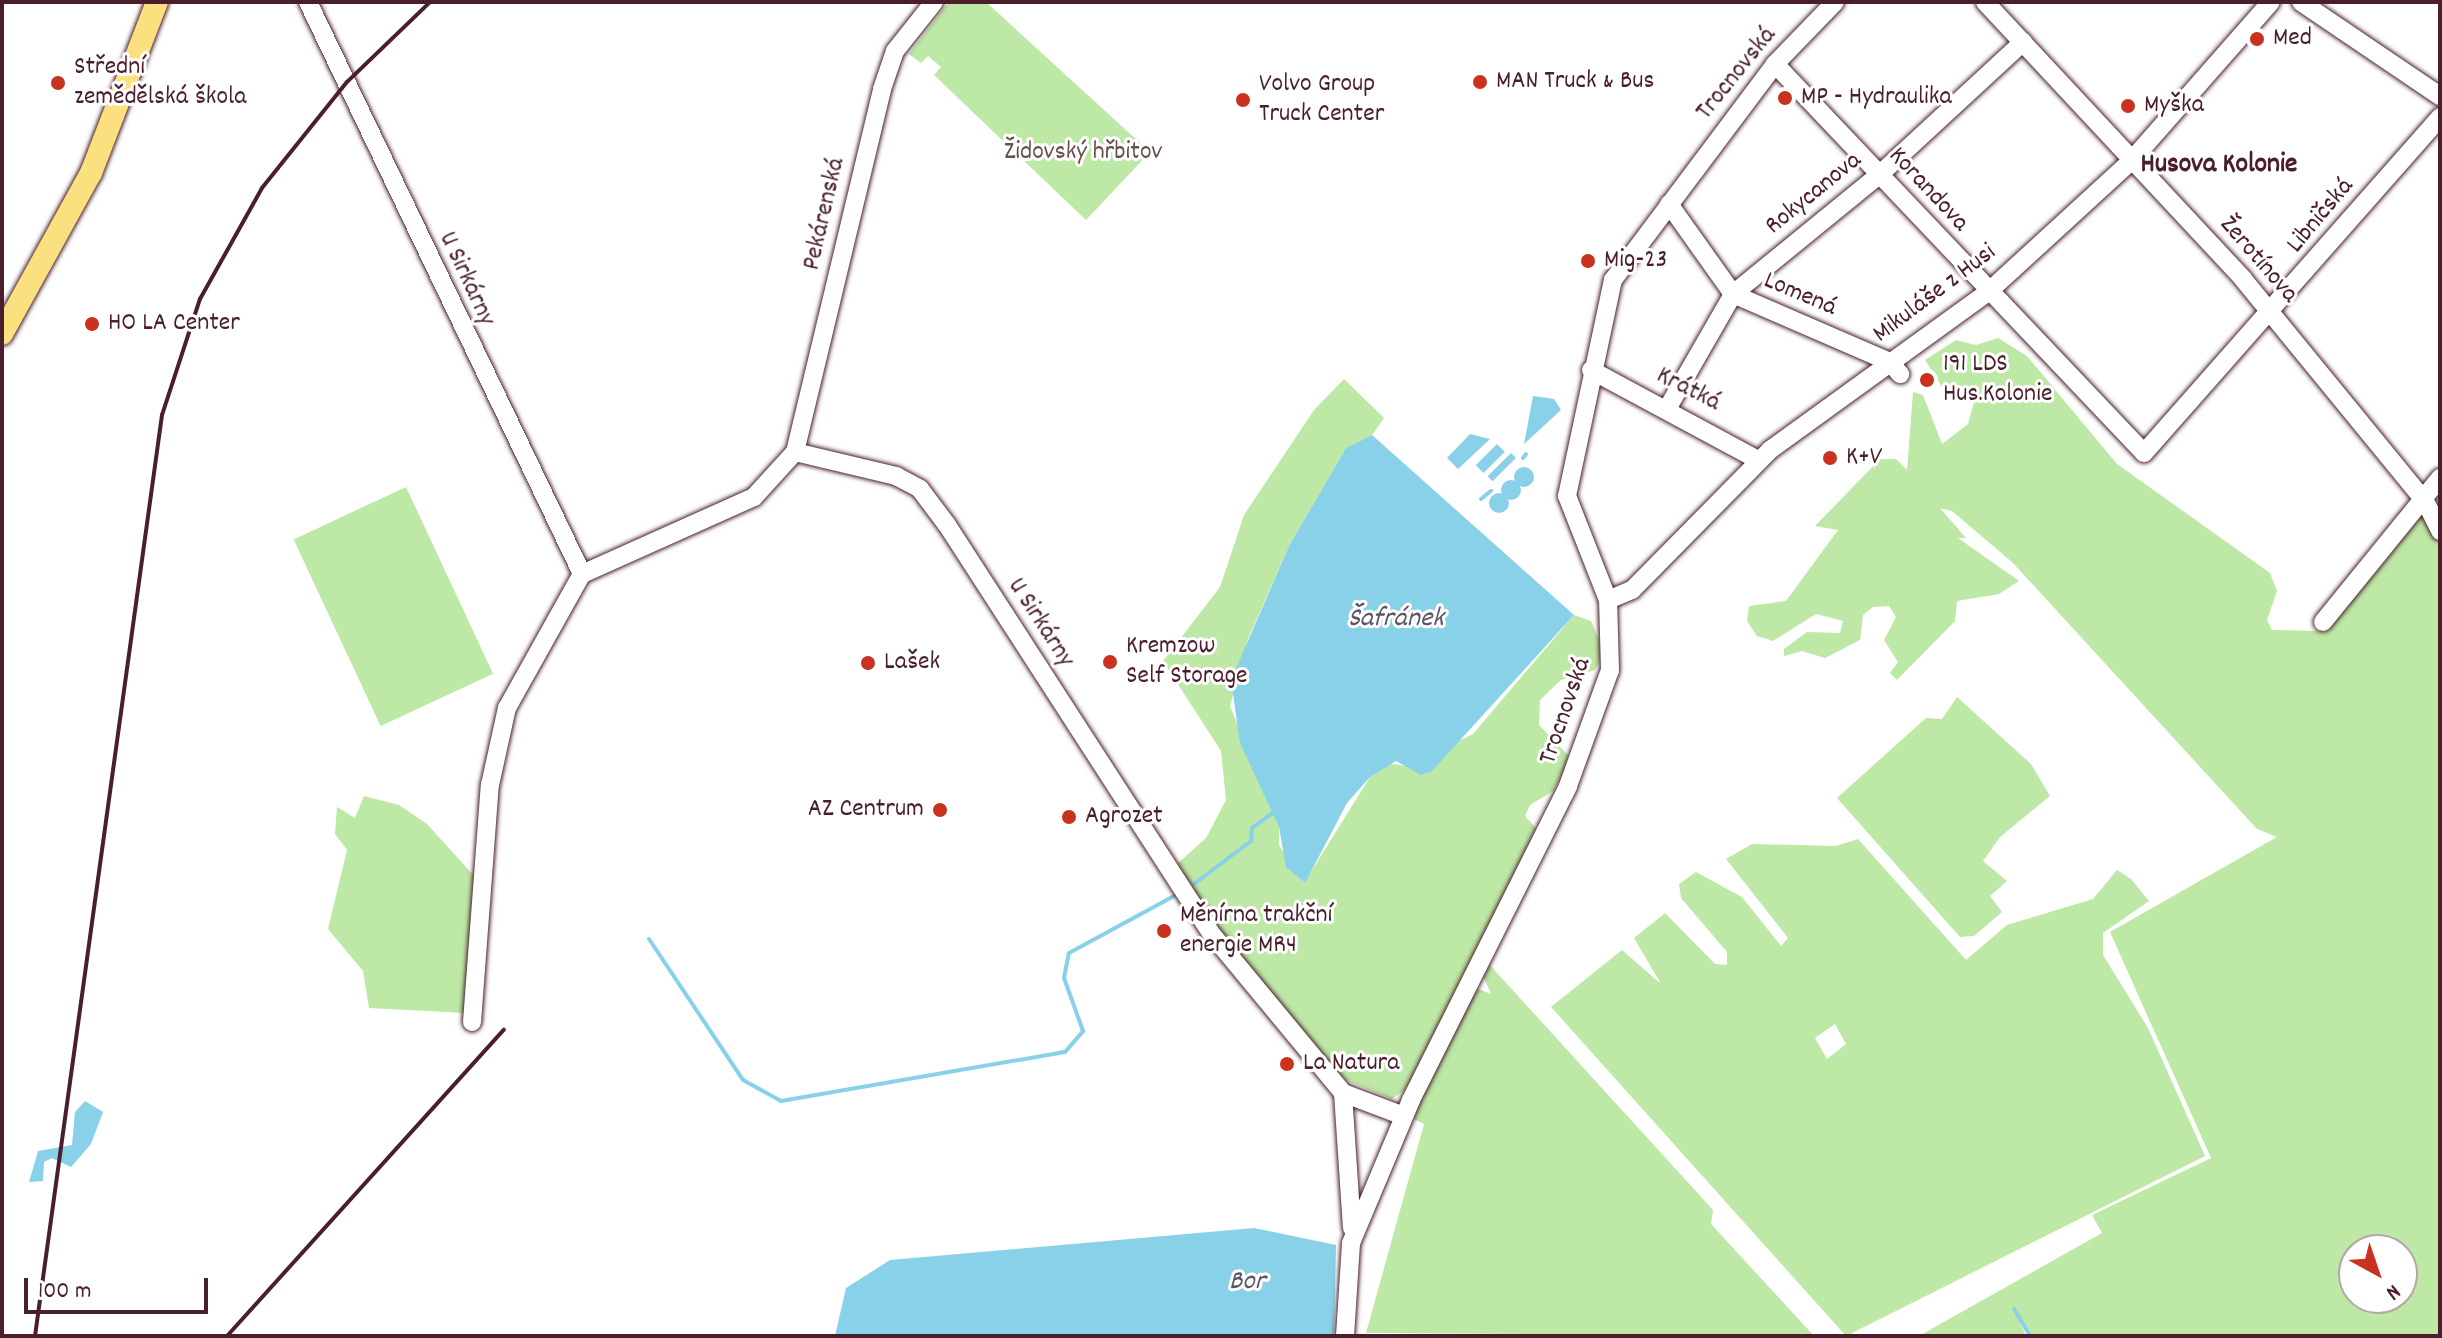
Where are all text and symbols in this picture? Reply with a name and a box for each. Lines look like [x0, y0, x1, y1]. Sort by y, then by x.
street label: Trocnovská [1690, 21, 1784, 127]
place label: Med [2273, 23, 2312, 55]
marker: Med [2248, 30, 2266, 48]
place label: Střední zemědělská škola [74, 52, 246, 114]
place label: MAN Truck & Bus [1496, 66, 1654, 98]
place label: Volvo Group Truck Center [1259, 69, 1384, 130]
marker: MAN Truck & Bus [1471, 73, 1489, 91]
marker: Střední zemědělská škola [49, 74, 67, 92]
place label: MP - Hydraulika [1801, 82, 1952, 114]
marker: MP - Hydraulika [1776, 89, 1794, 107]
place label: Myška [2144, 90, 2204, 122]
marker: Volvo Group Truck Center [1234, 91, 1252, 109]
marker: Myška [2119, 97, 2137, 115]
park label: Židovský hřbitov [1004, 137, 1162, 169]
street label: Korandova [1881, 141, 1975, 239]
street label: Rokycanova [1760, 146, 1868, 242]
district label: Husova Kolonie [2141, 149, 2297, 183]
street label: Pekárenská [797, 155, 853, 273]
street label: Libničská [2281, 172, 2361, 260]
street label: Žerotínova [2212, 210, 2304, 310]
street label: U Sirkárny [431, 227, 501, 331]
street label: Mikuláše z Husi [1867, 238, 2003, 350]
place label: Mig-23 [1604, 245, 1667, 277]
marker: Mig-23 [1579, 252, 1597, 270]
street label: Lomená [1759, 266, 1841, 324]
place label: HO LA Center [108, 308, 240, 340]
marker: HO LA Center [83, 315, 101, 333]
place label: 191 LDS Hus.Kolonie [1943, 349, 2052, 410]
street label: Krátká [1651, 361, 1725, 419]
marker: 191 LDS Hus.Kolonie [1918, 371, 1936, 389]
place label: K+V [1846, 442, 1882, 474]
marker: K+V [1821, 449, 1839, 467]
street label: U Sirkárny [1000, 572, 1080, 674]
water label: Šafránek [1348, 603, 1444, 637]
place label: Kremzow Self Storage [1126, 631, 1247, 692]
place label: Lašek [884, 647, 940, 679]
marker: Kremzow Self Storage [1101, 653, 1119, 671]
street label: Trocnovská [1533, 653, 1599, 769]
marker: Lašek [859, 654, 877, 672]
place label: AZ Centrum [808, 794, 924, 826]
marker: AZ Centrum [931, 801, 949, 819]
place label: Agrozet [1085, 801, 1163, 833]
marker: Agrozet [1060, 808, 1078, 826]
place label: Měnírna trakční energie MR4 [1180, 900, 1332, 962]
marker: Měnírna trakční energie MR4 [1155, 922, 1173, 940]
place label: La Natura [1303, 1048, 1399, 1080]
marker: La Natura [1278, 1055, 1296, 1073]
north arrow [2338, 1234, 2418, 1314]
scale bar [28, 1262, 212, 1312]
water label: Bor [1229, 1266, 1265, 1300]
text: 100 m [38, 1275, 91, 1309]
text: N [2378, 1276, 2407, 1307]

